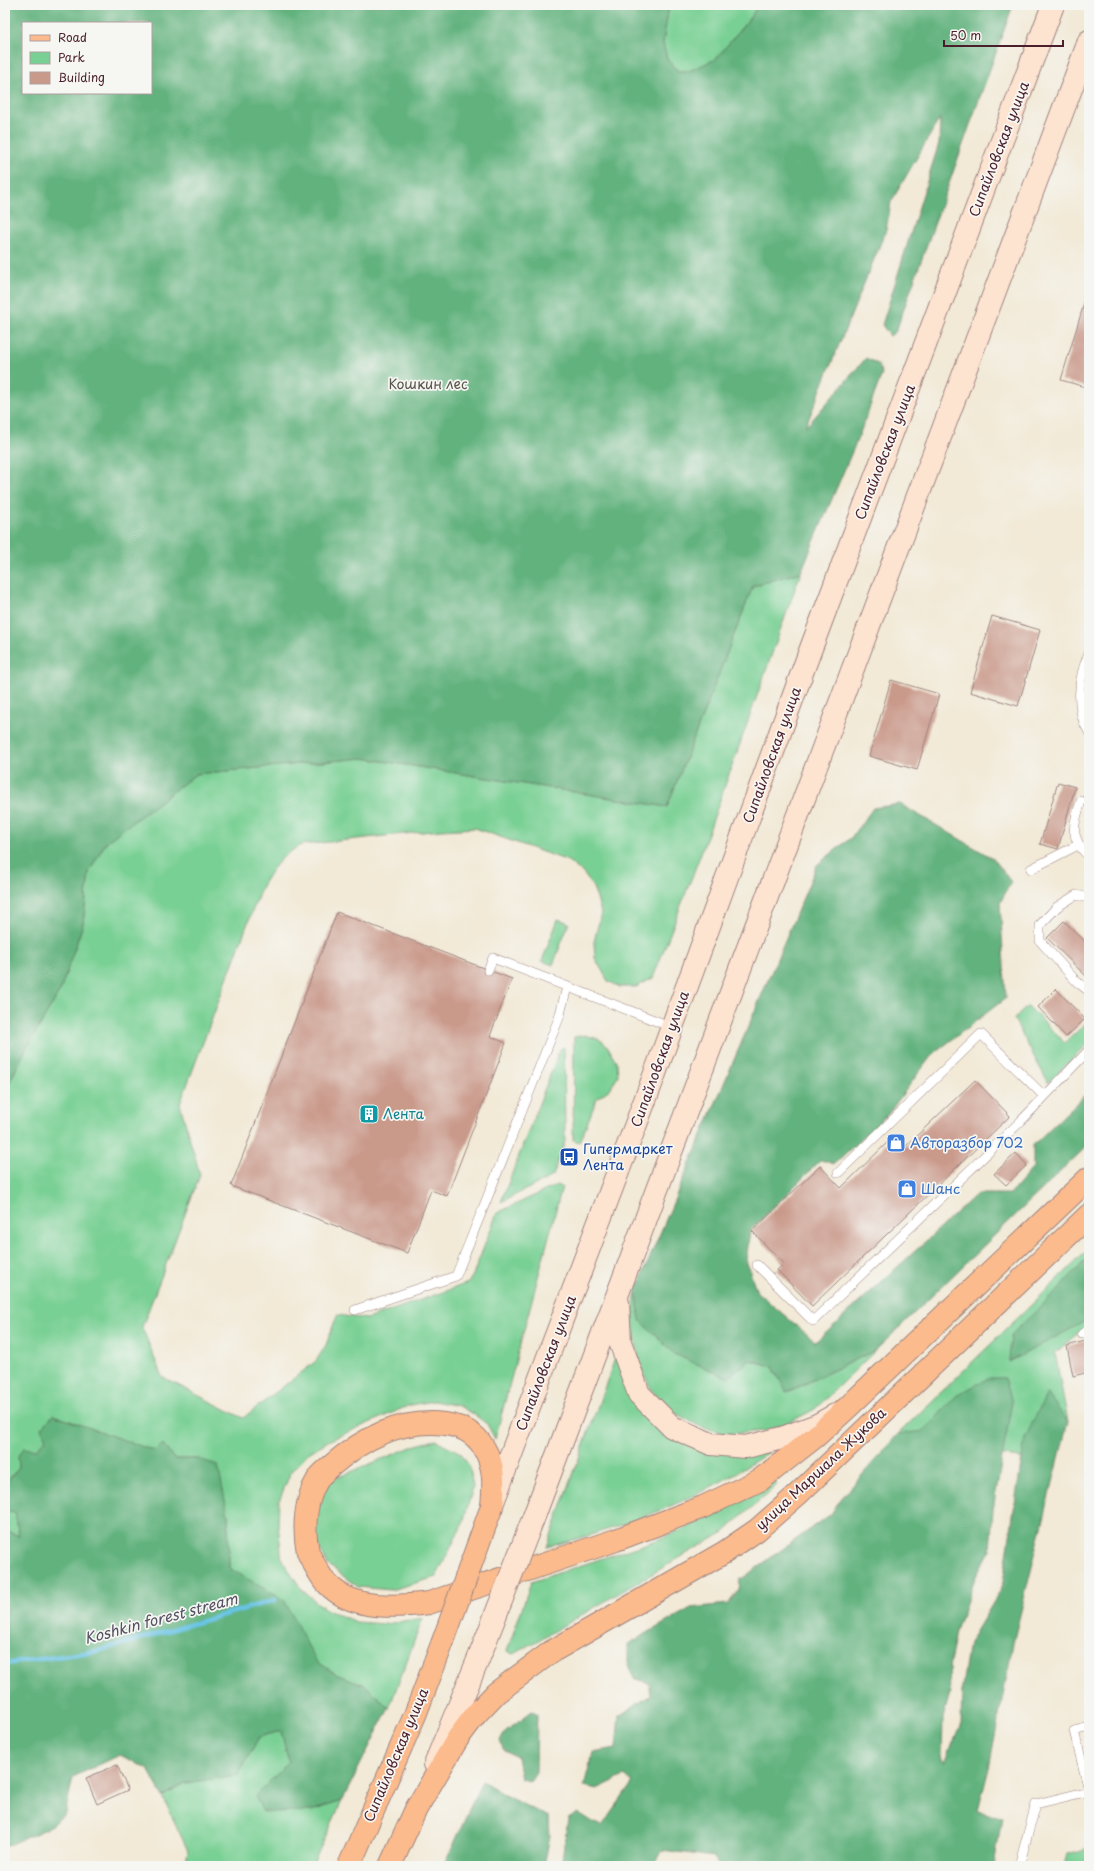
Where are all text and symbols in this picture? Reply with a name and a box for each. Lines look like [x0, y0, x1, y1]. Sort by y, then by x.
legend [22, 22, 152, 94]
scale bar [944, 22, 1063, 48]
text: 50 m [950, 26, 981, 44]
text: Road [58, 28, 87, 46]
text: Park [58, 48, 85, 66]
text: Building [58, 68, 105, 86]
street label: Сипайловская улица [963, 78, 1034, 220]
park label: Кошкин лес [388, 373, 468, 394]
street label: Сипайловская улица [849, 381, 920, 523]
street label: Сипайловская улица [737, 684, 806, 826]
street label: Сипайловская улица [625, 988, 694, 1130]
building icon: Лента [358, 1103, 380, 1125]
place label: Лента [383, 1103, 424, 1124]
shop icon: Авторазбор 702 [885, 1132, 907, 1154]
place label: Авторазбор 702 [910, 1132, 1023, 1153]
place label: Гипермаркет Лента [583, 1138, 673, 1175]
bus stop icon: Гипермаркет Лента [558, 1146, 580, 1168]
shop icon: Шанс [896, 1178, 918, 1200]
place label: Шанс [921, 1178, 960, 1199]
street label: Сипайловская улица [510, 1292, 581, 1434]
street label: улица Маршала Жукова [751, 1402, 891, 1535]
water label: Koshkin forest stream [81, 1586, 240, 1649]
street label: Сипайловская улица [358, 1684, 433, 1825]

